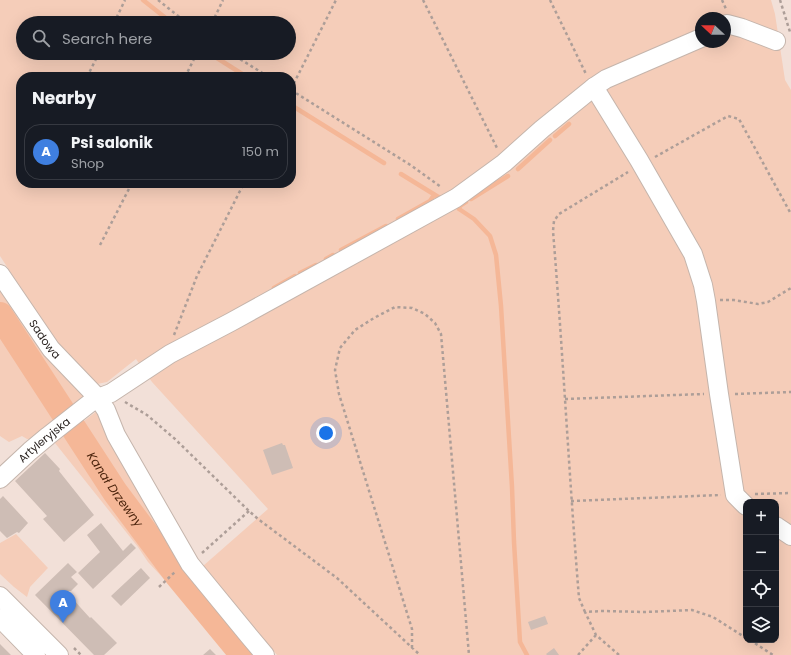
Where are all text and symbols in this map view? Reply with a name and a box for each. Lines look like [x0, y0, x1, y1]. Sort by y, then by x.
north arrow [695, 12, 731, 48]
search box [16, 16, 296, 60]
icon: search [30, 27, 52, 49]
text: Search here [62, 28, 152, 49]
text: Nearby [32, 86, 96, 110]
text: Psi salonik [71, 132, 153, 153]
text: A [41, 142, 51, 161]
text: 150 m [242, 142, 279, 161]
text: Shop [71, 154, 104, 173]
street label: Sadowa [25, 316, 64, 362]
street label: Artyleryjska [15, 414, 73, 466]
your location [316, 423, 336, 443]
water label: Kanał Drzewny [83, 448, 148, 531]
map controls [743, 499, 779, 643]
button: + [743, 499, 779, 535]
button: − [743, 535, 779, 571]
button: locate [743, 571, 779, 607]
pin: A [50, 590, 76, 623]
button: layers [743, 607, 779, 643]

